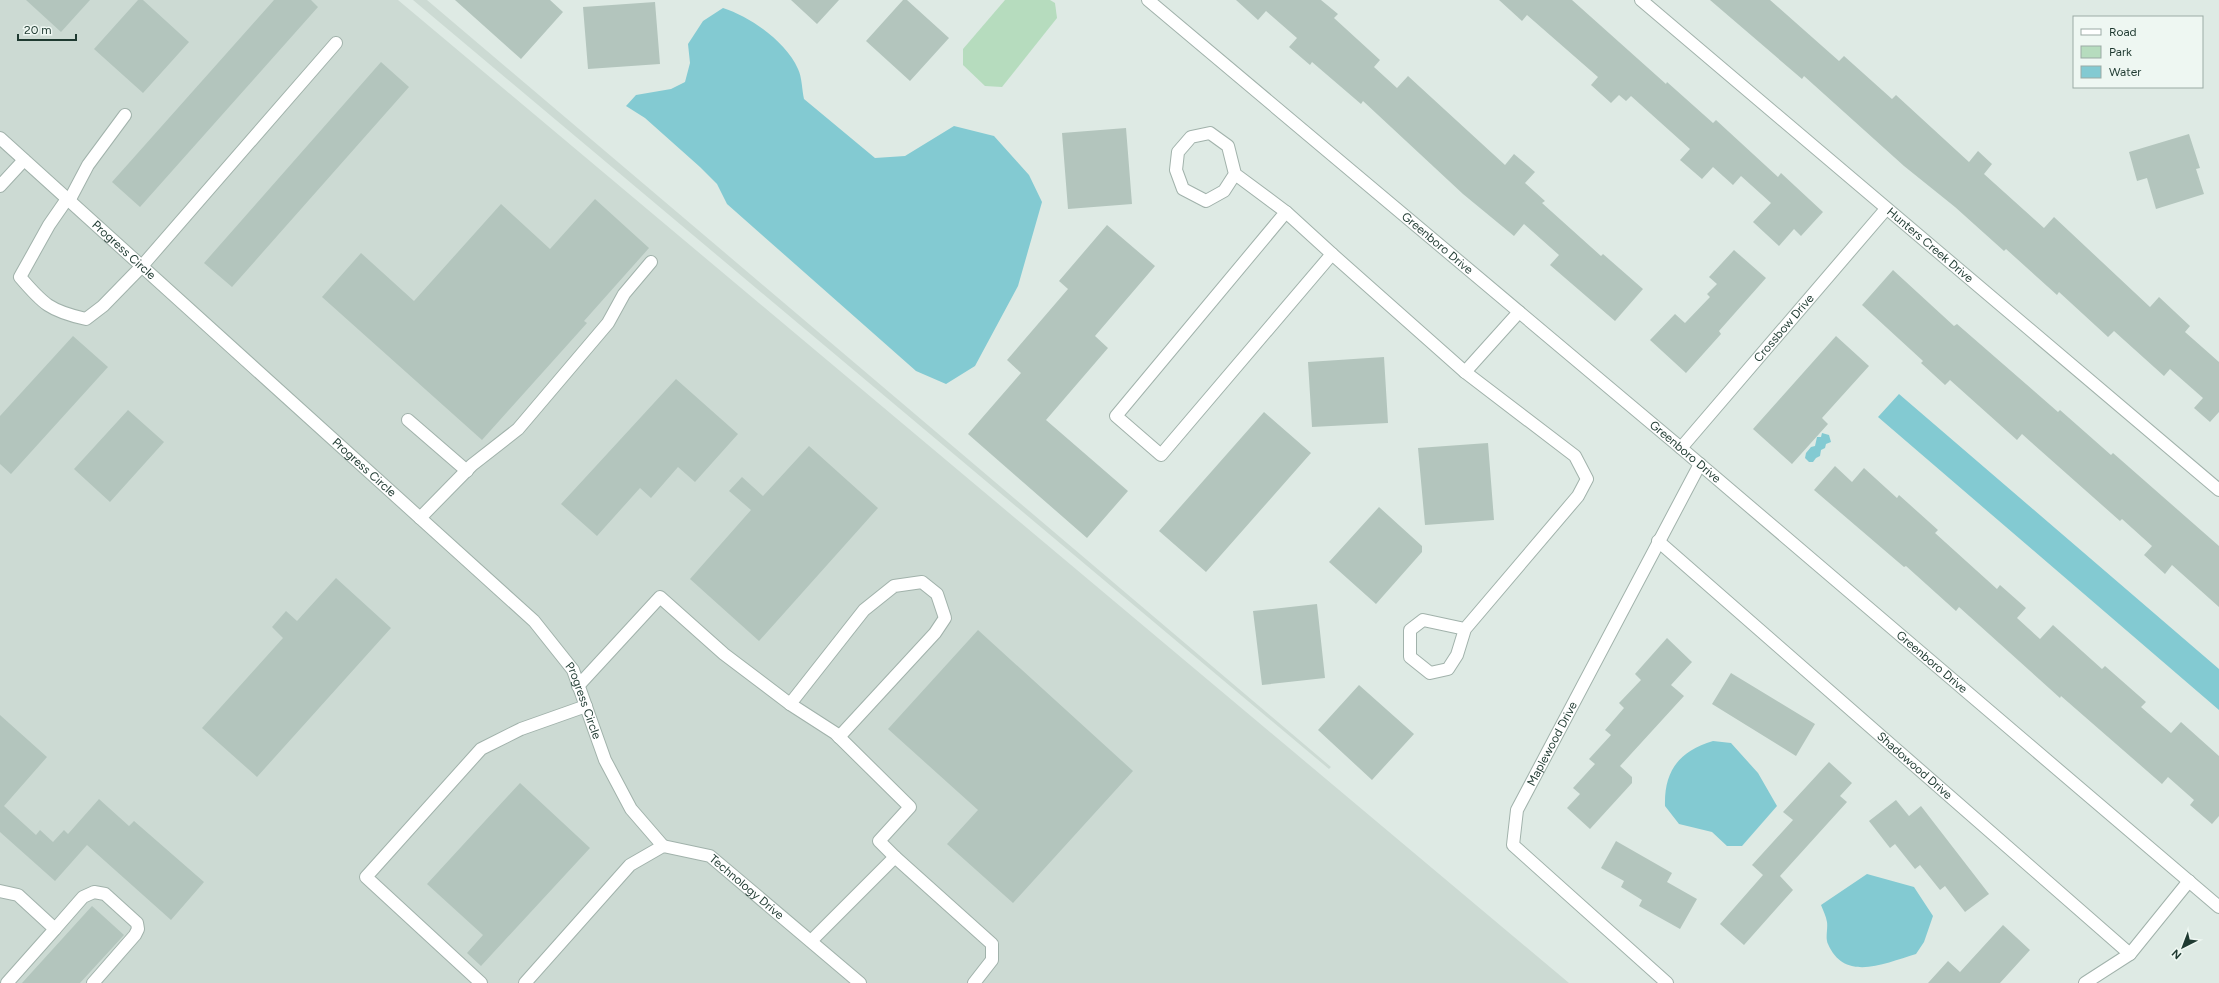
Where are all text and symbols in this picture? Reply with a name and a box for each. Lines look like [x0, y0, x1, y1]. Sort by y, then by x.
scale bar [18, 16, 76, 42]
legend [2073, 16, 2203, 88]
text: 20 m [24, 23, 52, 37]
text: Road [2109, 25, 2137, 39]
text: Park [2109, 45, 2132, 59]
text: Water [2109, 65, 2141, 79]
street label: Hunters Creek Drive [1884, 205, 1976, 286]
street label: Greenboro Drive [1399, 209, 1476, 277]
street label: Progress Circle [89, 218, 159, 283]
street label: Crossbow Drive [1751, 291, 1817, 365]
street label: Greenboro Drive [1647, 418, 1724, 486]
street label: Progress Circle [329, 435, 399, 500]
street label: Greenboro Drive [1894, 628, 1971, 696]
street label: Progress Circle [562, 659, 604, 741]
street label: Maplewood Drive [1524, 699, 1580, 788]
street label: Shadowood Drive [1874, 729, 1955, 802]
street label: Technology Drive [707, 852, 787, 923]
north arrow [2163, 927, 2203, 967]
text: N [2169, 946, 2184, 962]

